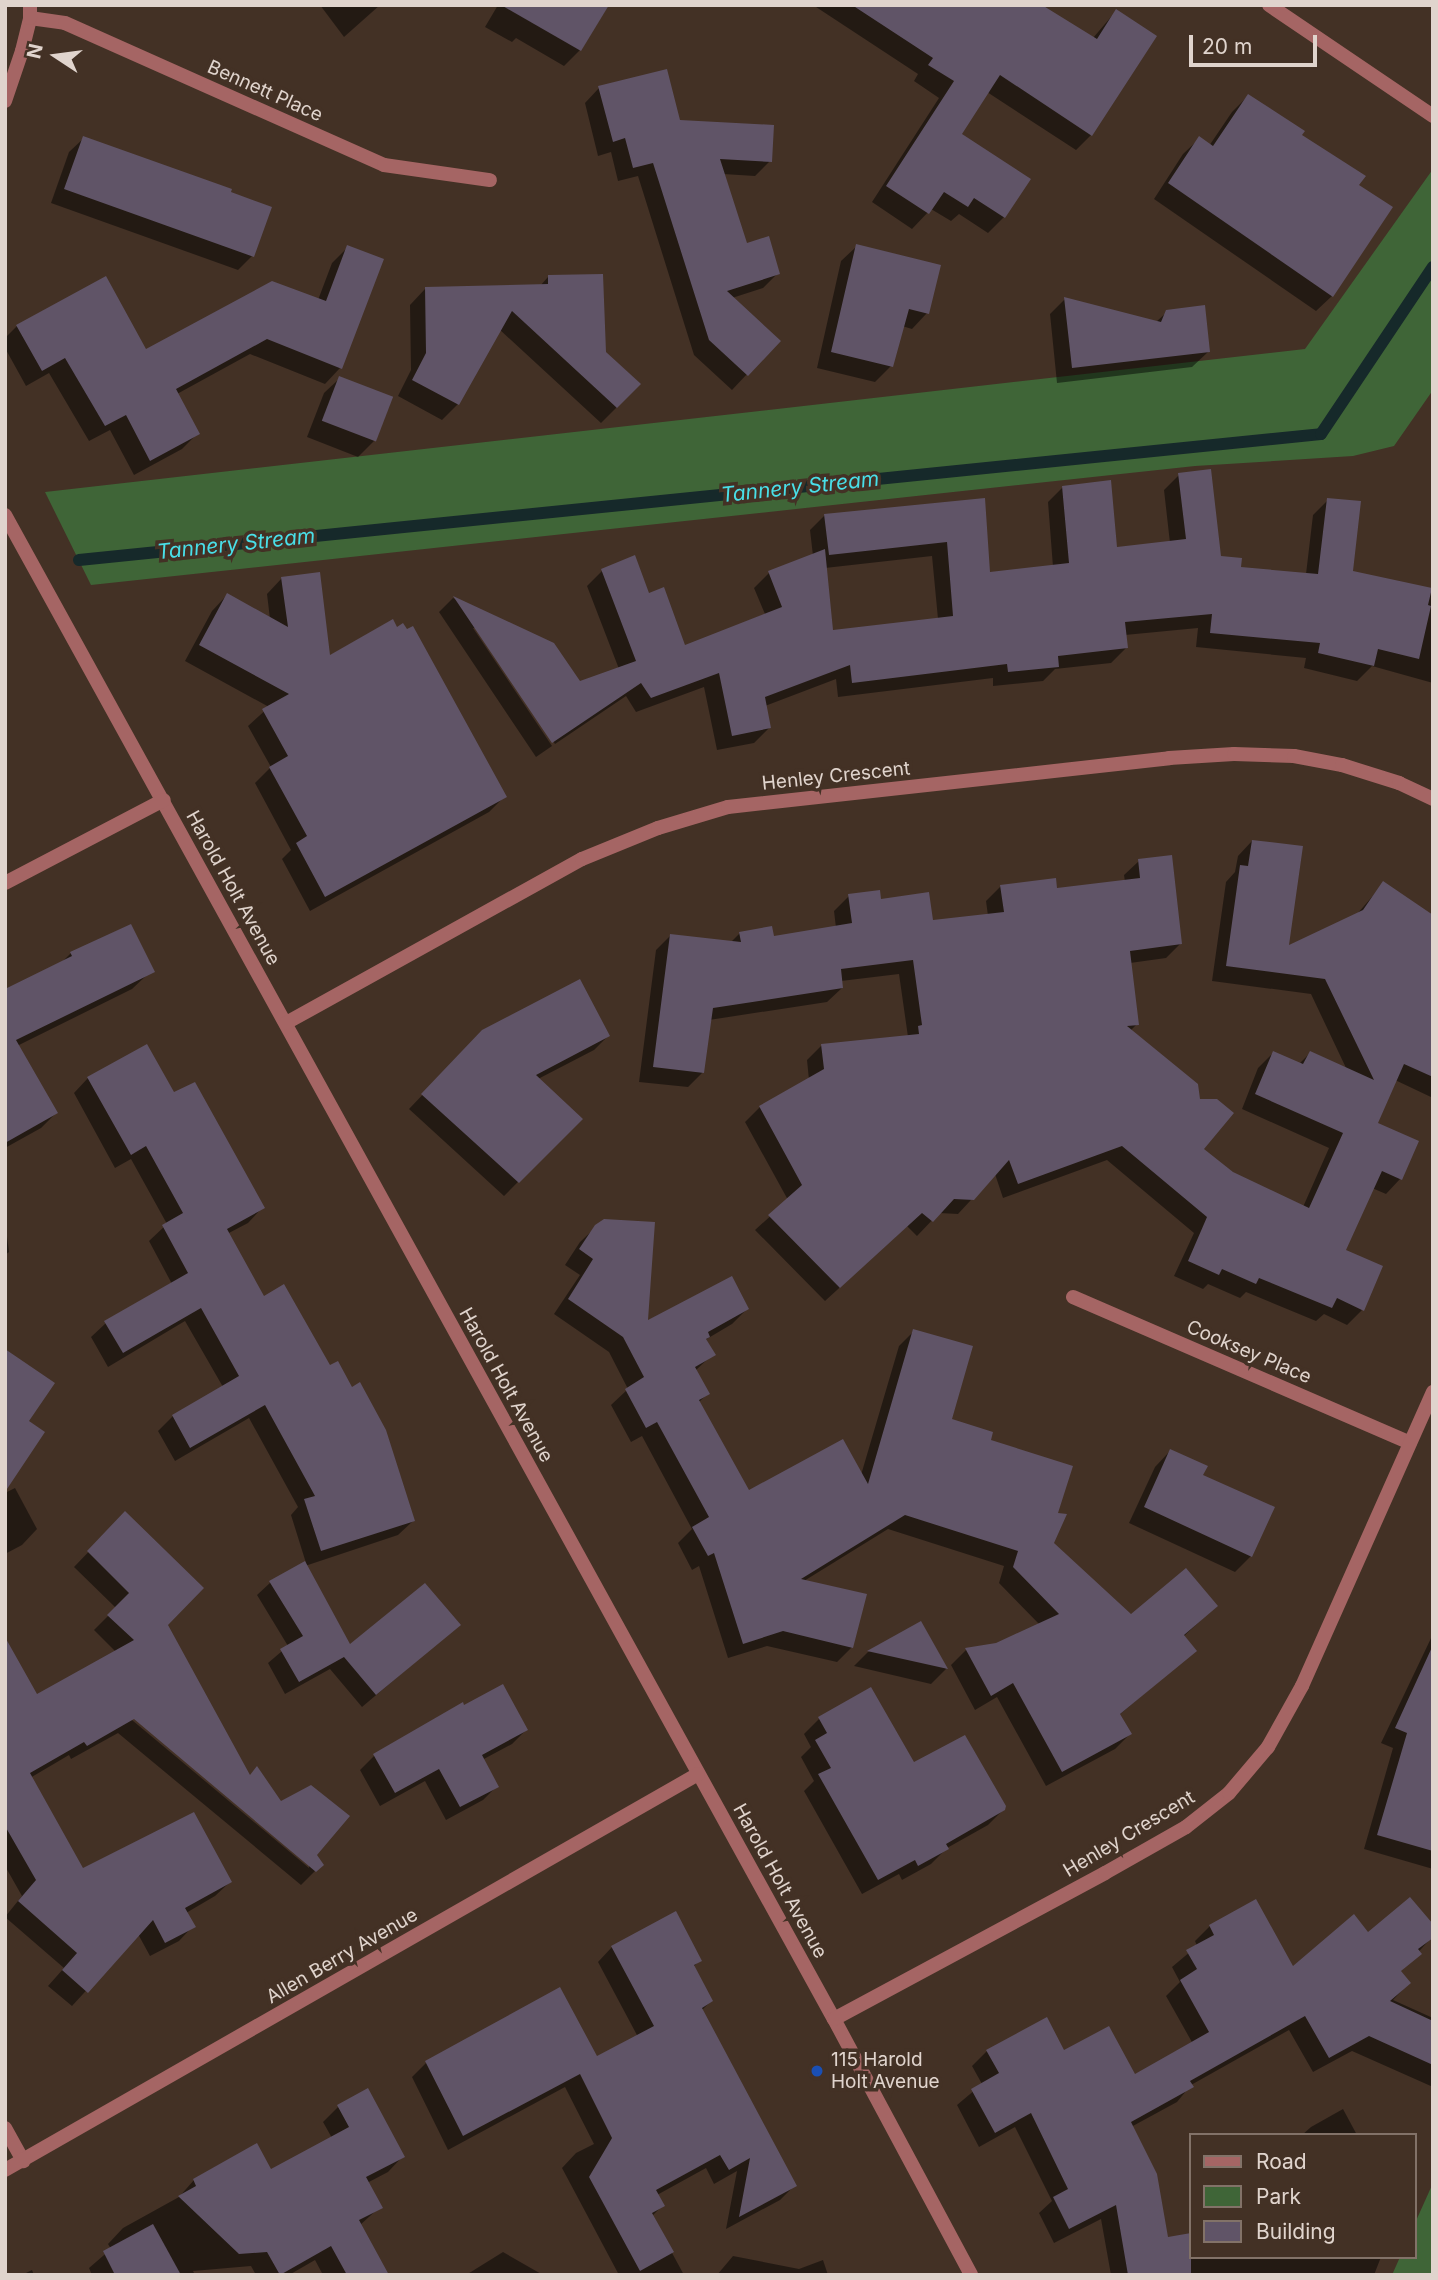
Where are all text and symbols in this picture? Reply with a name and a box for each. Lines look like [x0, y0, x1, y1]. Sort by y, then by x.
north arrow [21, 21, 91, 91]
scale bar [1193, 21, 1321, 65]
text: 20 m [1202, 34, 1252, 59]
text: N [22, 42, 48, 61]
street label: Bennett Place [204, 55, 326, 127]
water label: Tannery Stream [720, 466, 880, 508]
water label: Tannery Stream [156, 523, 316, 565]
street label: Henley Crescent [761, 757, 911, 795]
street label: Harold Holt Avenue [181, 807, 285, 969]
street label: Harold Holt Avenue [454, 1304, 558, 1466]
street label: Cooksey Place [1183, 1315, 1315, 1389]
street label: Henley Crescent [1059, 1786, 1199, 1882]
street label: Harold Holt Avenue [728, 1800, 832, 1962]
street label: Allen Berry Avenue [262, 1903, 422, 2009]
place label: 115 Harold Holt Avenue [831, 2049, 940, 2093]
marker: 115 Harold Holt Avenue [809, 2063, 825, 2079]
legend [1190, 2133, 1417, 2259]
text: Road [1256, 2149, 1307, 2174]
text: Park [1256, 2184, 1301, 2209]
text: Building [1256, 2219, 1336, 2244]

